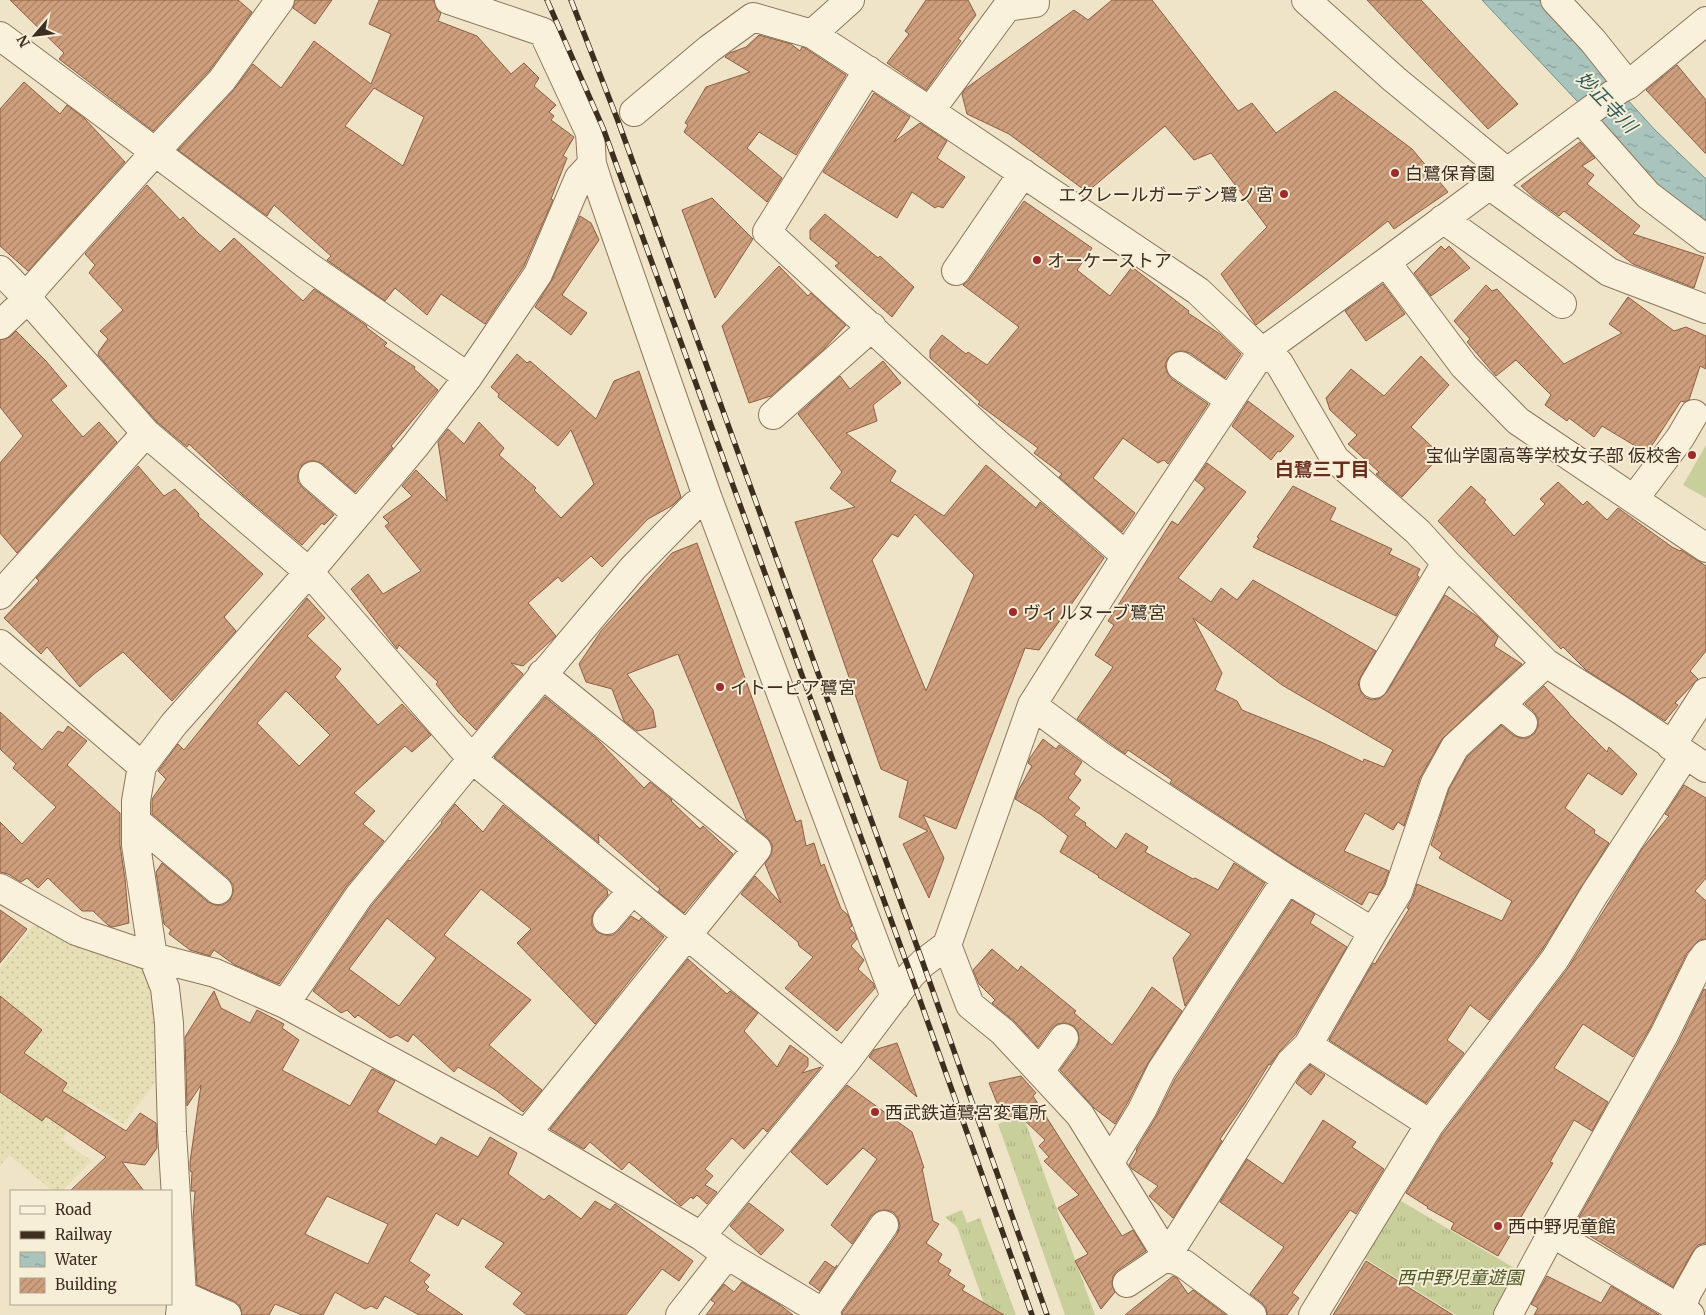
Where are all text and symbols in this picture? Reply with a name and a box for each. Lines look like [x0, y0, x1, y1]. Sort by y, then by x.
north arrow [10, 10, 60, 60]
text: N [13, 32, 34, 50]
water label: 妙正寺川 [1572, 66, 1643, 139]
place label: 白鷺保育園 [1405, 162, 1495, 185]
marker: 白鷺保育園 [1389, 167, 1401, 179]
place label: エクレールガーデン鷺ノ宮 [1059, 183, 1274, 206]
marker: エクレールガーデン鷺ノ宮 [1278, 188, 1290, 200]
place label: オーケーストア [1047, 249, 1172, 272]
marker: オーケーストア [1031, 254, 1043, 266]
place label: 宝仙学園高等学校女子部 仮校舎 [1426, 444, 1682, 467]
marker: 宝仙学園高等学校女子部 仮校舎 [1686, 449, 1698, 461]
district label: 白鷺三丁目 [1274, 457, 1370, 481]
place label: ヴィルヌーブ鷺宮 [1023, 601, 1166, 624]
marker: ヴィルヌーブ鷺宮 [1007, 606, 1019, 618]
place label: イトーピア鷺宮 [730, 676, 856, 699]
marker: イトーピア鷺宮 [714, 681, 726, 693]
place label: 西武鉄道鷺宮変電所 [885, 1101, 1047, 1124]
marker: 西武鉄道鷺宮変電所 [869, 1106, 881, 1118]
legend [10, 1190, 172, 1305]
text: Road [55, 1200, 91, 1219]
place label: 西中野児童館 [1508, 1215, 1616, 1238]
marker: 西中野児童館 [1492, 1220, 1504, 1232]
text: Railway [55, 1225, 112, 1244]
text: Water [54, 1250, 98, 1269]
park label: 西中野児童遊園 [1397, 1266, 1526, 1289]
text: Building [55, 1275, 117, 1294]

